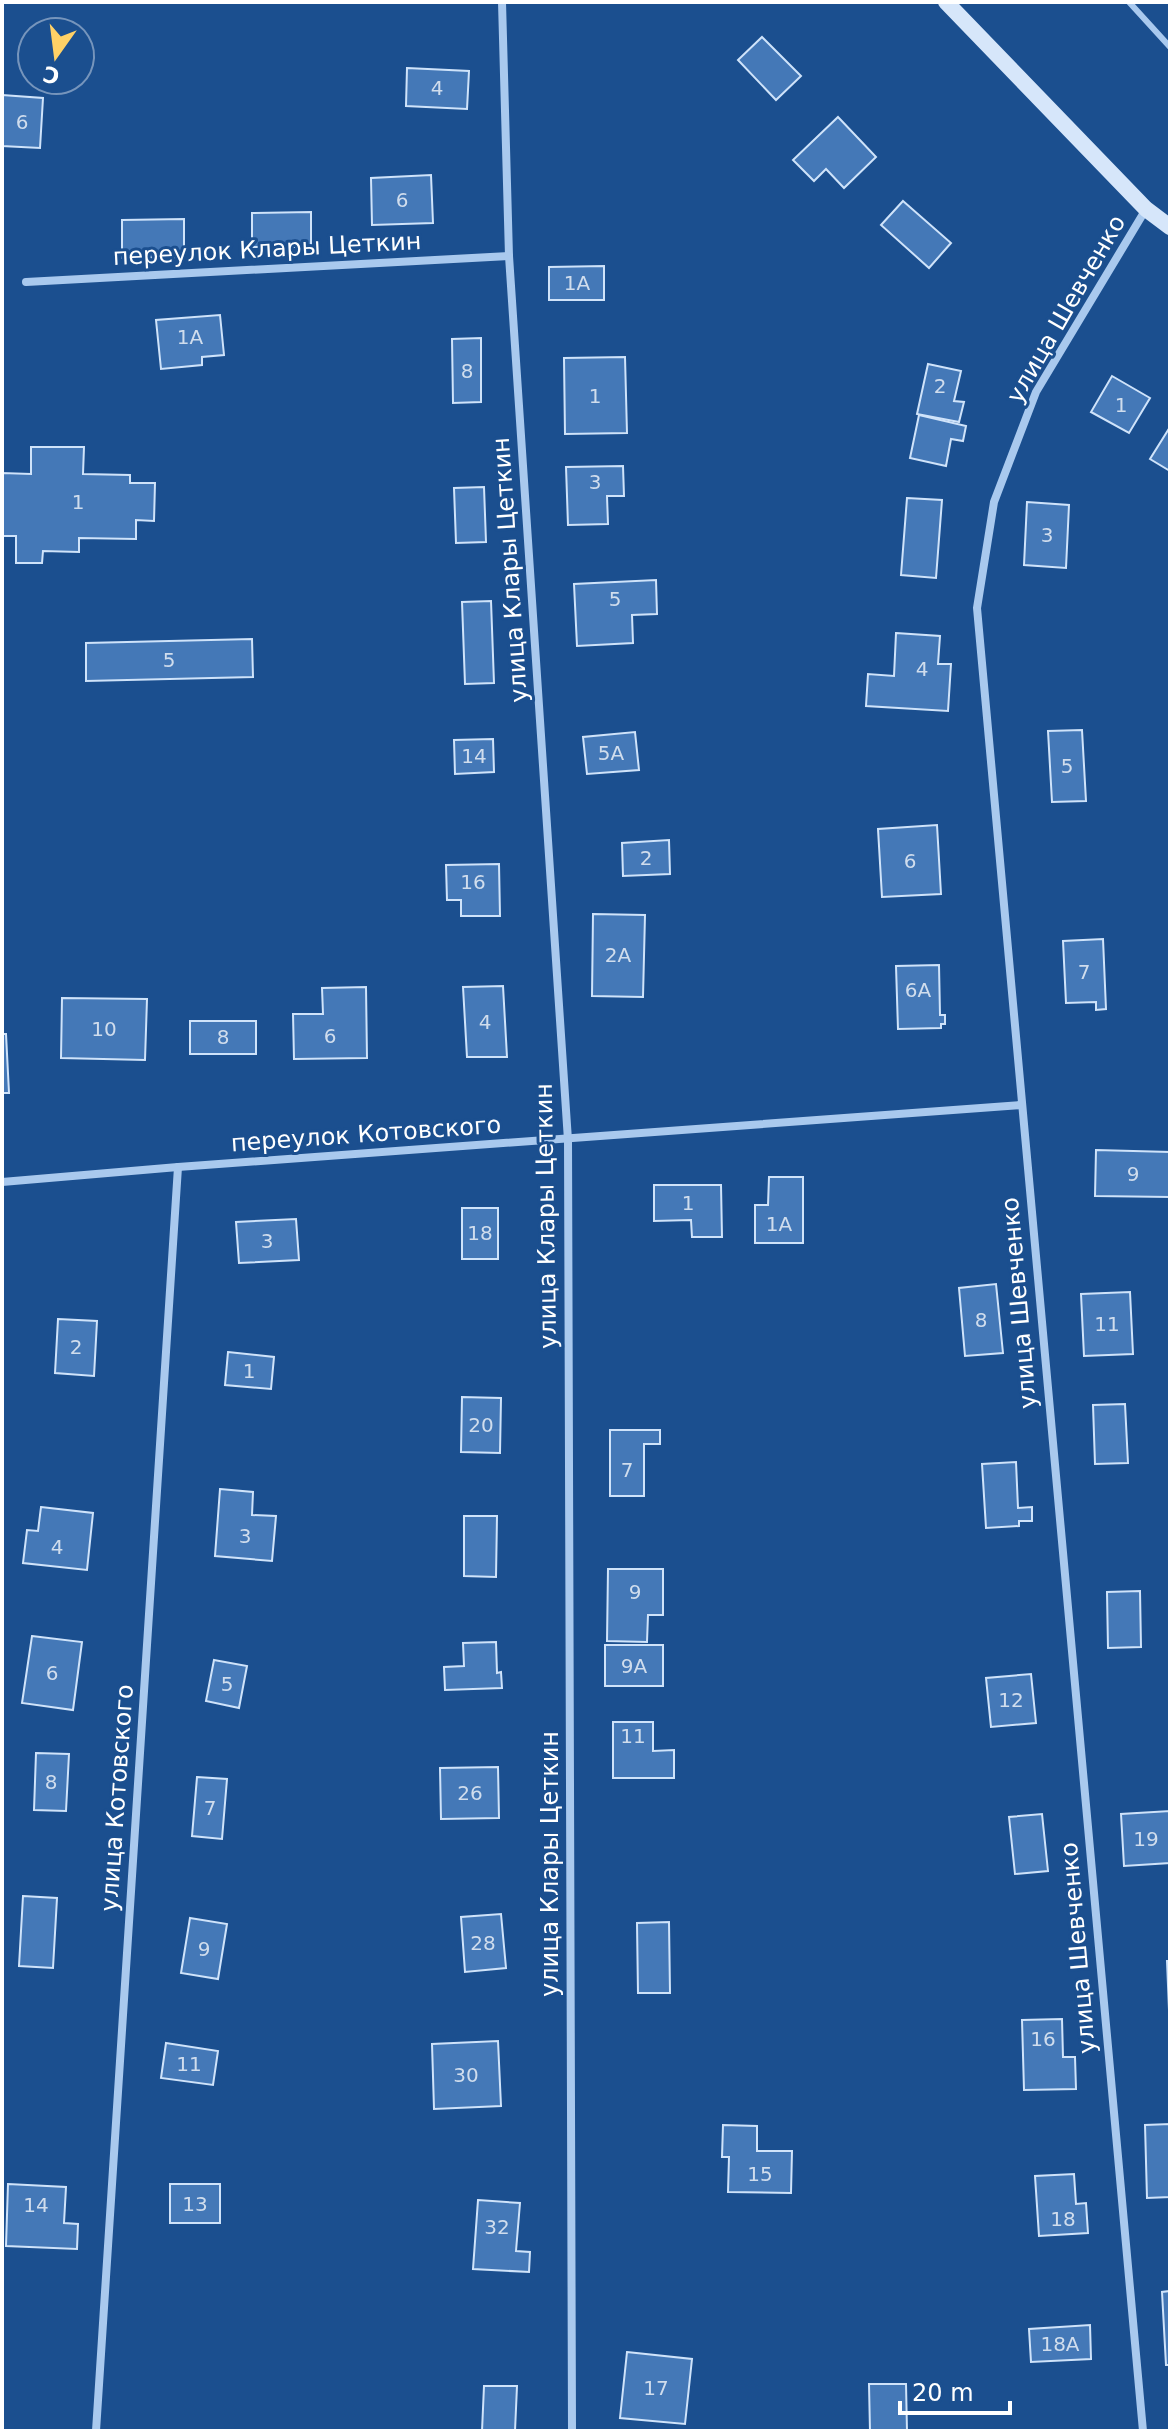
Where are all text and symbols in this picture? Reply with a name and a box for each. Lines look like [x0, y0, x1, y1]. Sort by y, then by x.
north arrow [16, 16, 96, 96]
text: С [40, 61, 62, 89]
house number: 4 [431, 76, 443, 100]
house number: 6 [16, 110, 28, 134]
house number: 6 [396, 188, 408, 212]
street label: улица Шевченко [1001, 210, 1131, 408]
street label: переулок Клары Цеткин [112, 227, 422, 271]
house number: 1А [564, 271, 591, 295]
house number: 1А [177, 325, 204, 349]
house number: 8 [461, 359, 473, 383]
house number: 2 [934, 374, 946, 398]
house number: 1 [589, 384, 601, 408]
house number: 1 [1115, 393, 1127, 417]
street label: улица Клары Цеткин [487, 436, 533, 704]
house number: 3 [589, 470, 601, 494]
house number: 1 [72, 490, 84, 514]
house number: 3 [1041, 523, 1053, 547]
house number: 5 [609, 587, 621, 611]
house number: 5 [163, 648, 175, 672]
house number: 4 [916, 657, 928, 681]
house number: 5А [598, 741, 625, 765]
house number: 14 [461, 744, 487, 768]
house number: 5 [1061, 754, 1073, 778]
house number: 2 [640, 846, 652, 870]
house number: 6 [904, 849, 916, 873]
house number: 16 [460, 870, 486, 894]
house number: 2А [605, 943, 632, 967]
house number: 7 [1078, 960, 1090, 984]
house number: 6А [905, 978, 932, 1002]
house number: 4 [479, 1010, 491, 1034]
house number: 10 [91, 1017, 117, 1041]
house number: 6 [324, 1024, 336, 1048]
house number: 8 [217, 1025, 229, 1049]
street label: улица Клары Цеткин [530, 1083, 562, 1349]
street label: переулок Котовского [230, 1111, 502, 1157]
house number: 9 [1127, 1162, 1139, 1186]
house number: 1 [682, 1191, 694, 1215]
street label: улица Шевченко [996, 1196, 1042, 1410]
house number: 1А [766, 1212, 793, 1236]
house number: 18 [467, 1221, 493, 1245]
house number: 3 [261, 1229, 273, 1253]
house number: 8 [975, 1308, 987, 1332]
house number: 11 [1094, 1312, 1120, 1336]
house number: 2 [70, 1335, 82, 1359]
house number: 1 [243, 1359, 255, 1383]
house number: 20 [468, 1413, 494, 1437]
house number: 7 [621, 1458, 633, 1482]
house number: 3 [239, 1524, 251, 1548]
house number: 4 [51, 1535, 63, 1559]
house number: 9 [629, 1580, 641, 1604]
house number: 9А [621, 1654, 648, 1678]
house number: 6 [46, 1661, 58, 1685]
house number: 5 [221, 1672, 233, 1696]
street label: улица Котовского [95, 1683, 139, 1913]
house number: 12 [998, 1688, 1024, 1712]
house number: 11 [620, 1724, 646, 1748]
street label: улица Клары Цеткин [536, 1731, 564, 1997]
house number: 8 [45, 1770, 57, 1794]
house number: 26 [457, 1781, 483, 1805]
house number: 7 [204, 1796, 216, 1820]
house number: 19 [1133, 1827, 1159, 1851]
street label: улица Шевченко [1055, 1841, 1101, 2055]
house number: 28 [470, 1931, 496, 1955]
house number: 9 [198, 1937, 210, 1961]
house number: 16 [1030, 2027, 1056, 2051]
house number: 11 [176, 2052, 202, 2076]
house number: 30 [453, 2063, 479, 2087]
house number: 15 [747, 2162, 773, 2186]
house number: 13 [182, 2192, 208, 2216]
house number: 14 [23, 2193, 49, 2217]
house number: 18 [1050, 2207, 1076, 2231]
house number: 32 [484, 2215, 510, 2239]
house number: 18А [1040, 2332, 1080, 2356]
scale bar [900, 2365, 1010, 2415]
house number: 17 [643, 2376, 669, 2400]
text: 20 m [912, 2379, 974, 2407]

